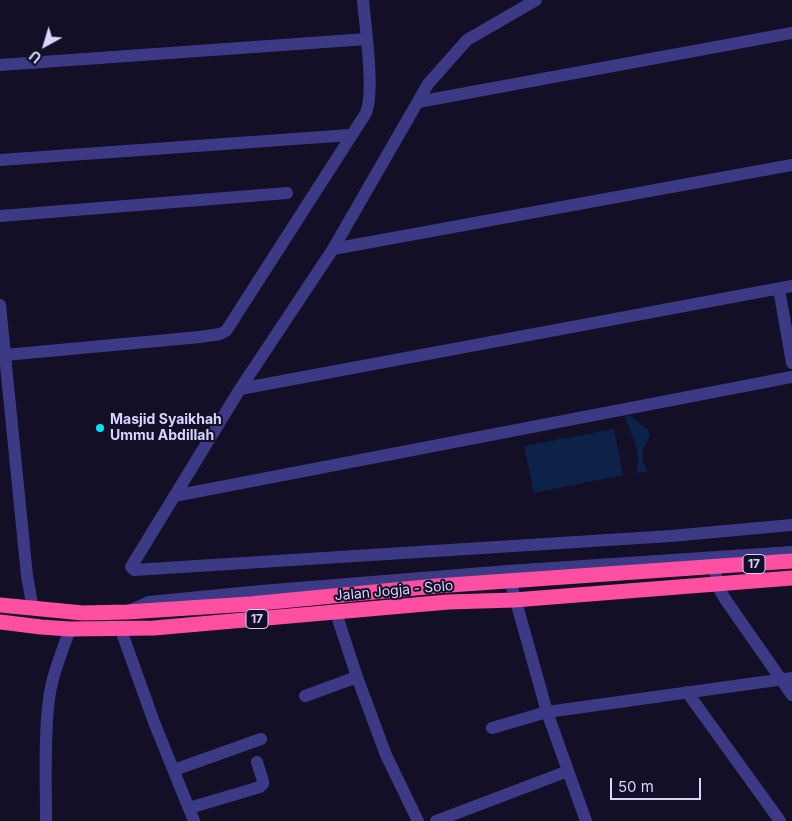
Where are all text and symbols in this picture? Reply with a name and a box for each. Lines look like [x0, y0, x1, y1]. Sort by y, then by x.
north arrow [20, 20, 70, 70]
text: U [26, 47, 45, 67]
place label: Masjid Syaikhah Ummu Abdillah [110, 412, 222, 444]
marker: Masjid Syaikhah Ummu Abdillah [94, 422, 106, 434]
road number: 17 [743, 554, 765, 574]
street label: Jalan Jogja - Solo [334, 577, 454, 605]
road number: 17 [246, 610, 268, 628]
scale bar [612, 768, 703, 800]
text: 50 m [618, 777, 654, 796]

